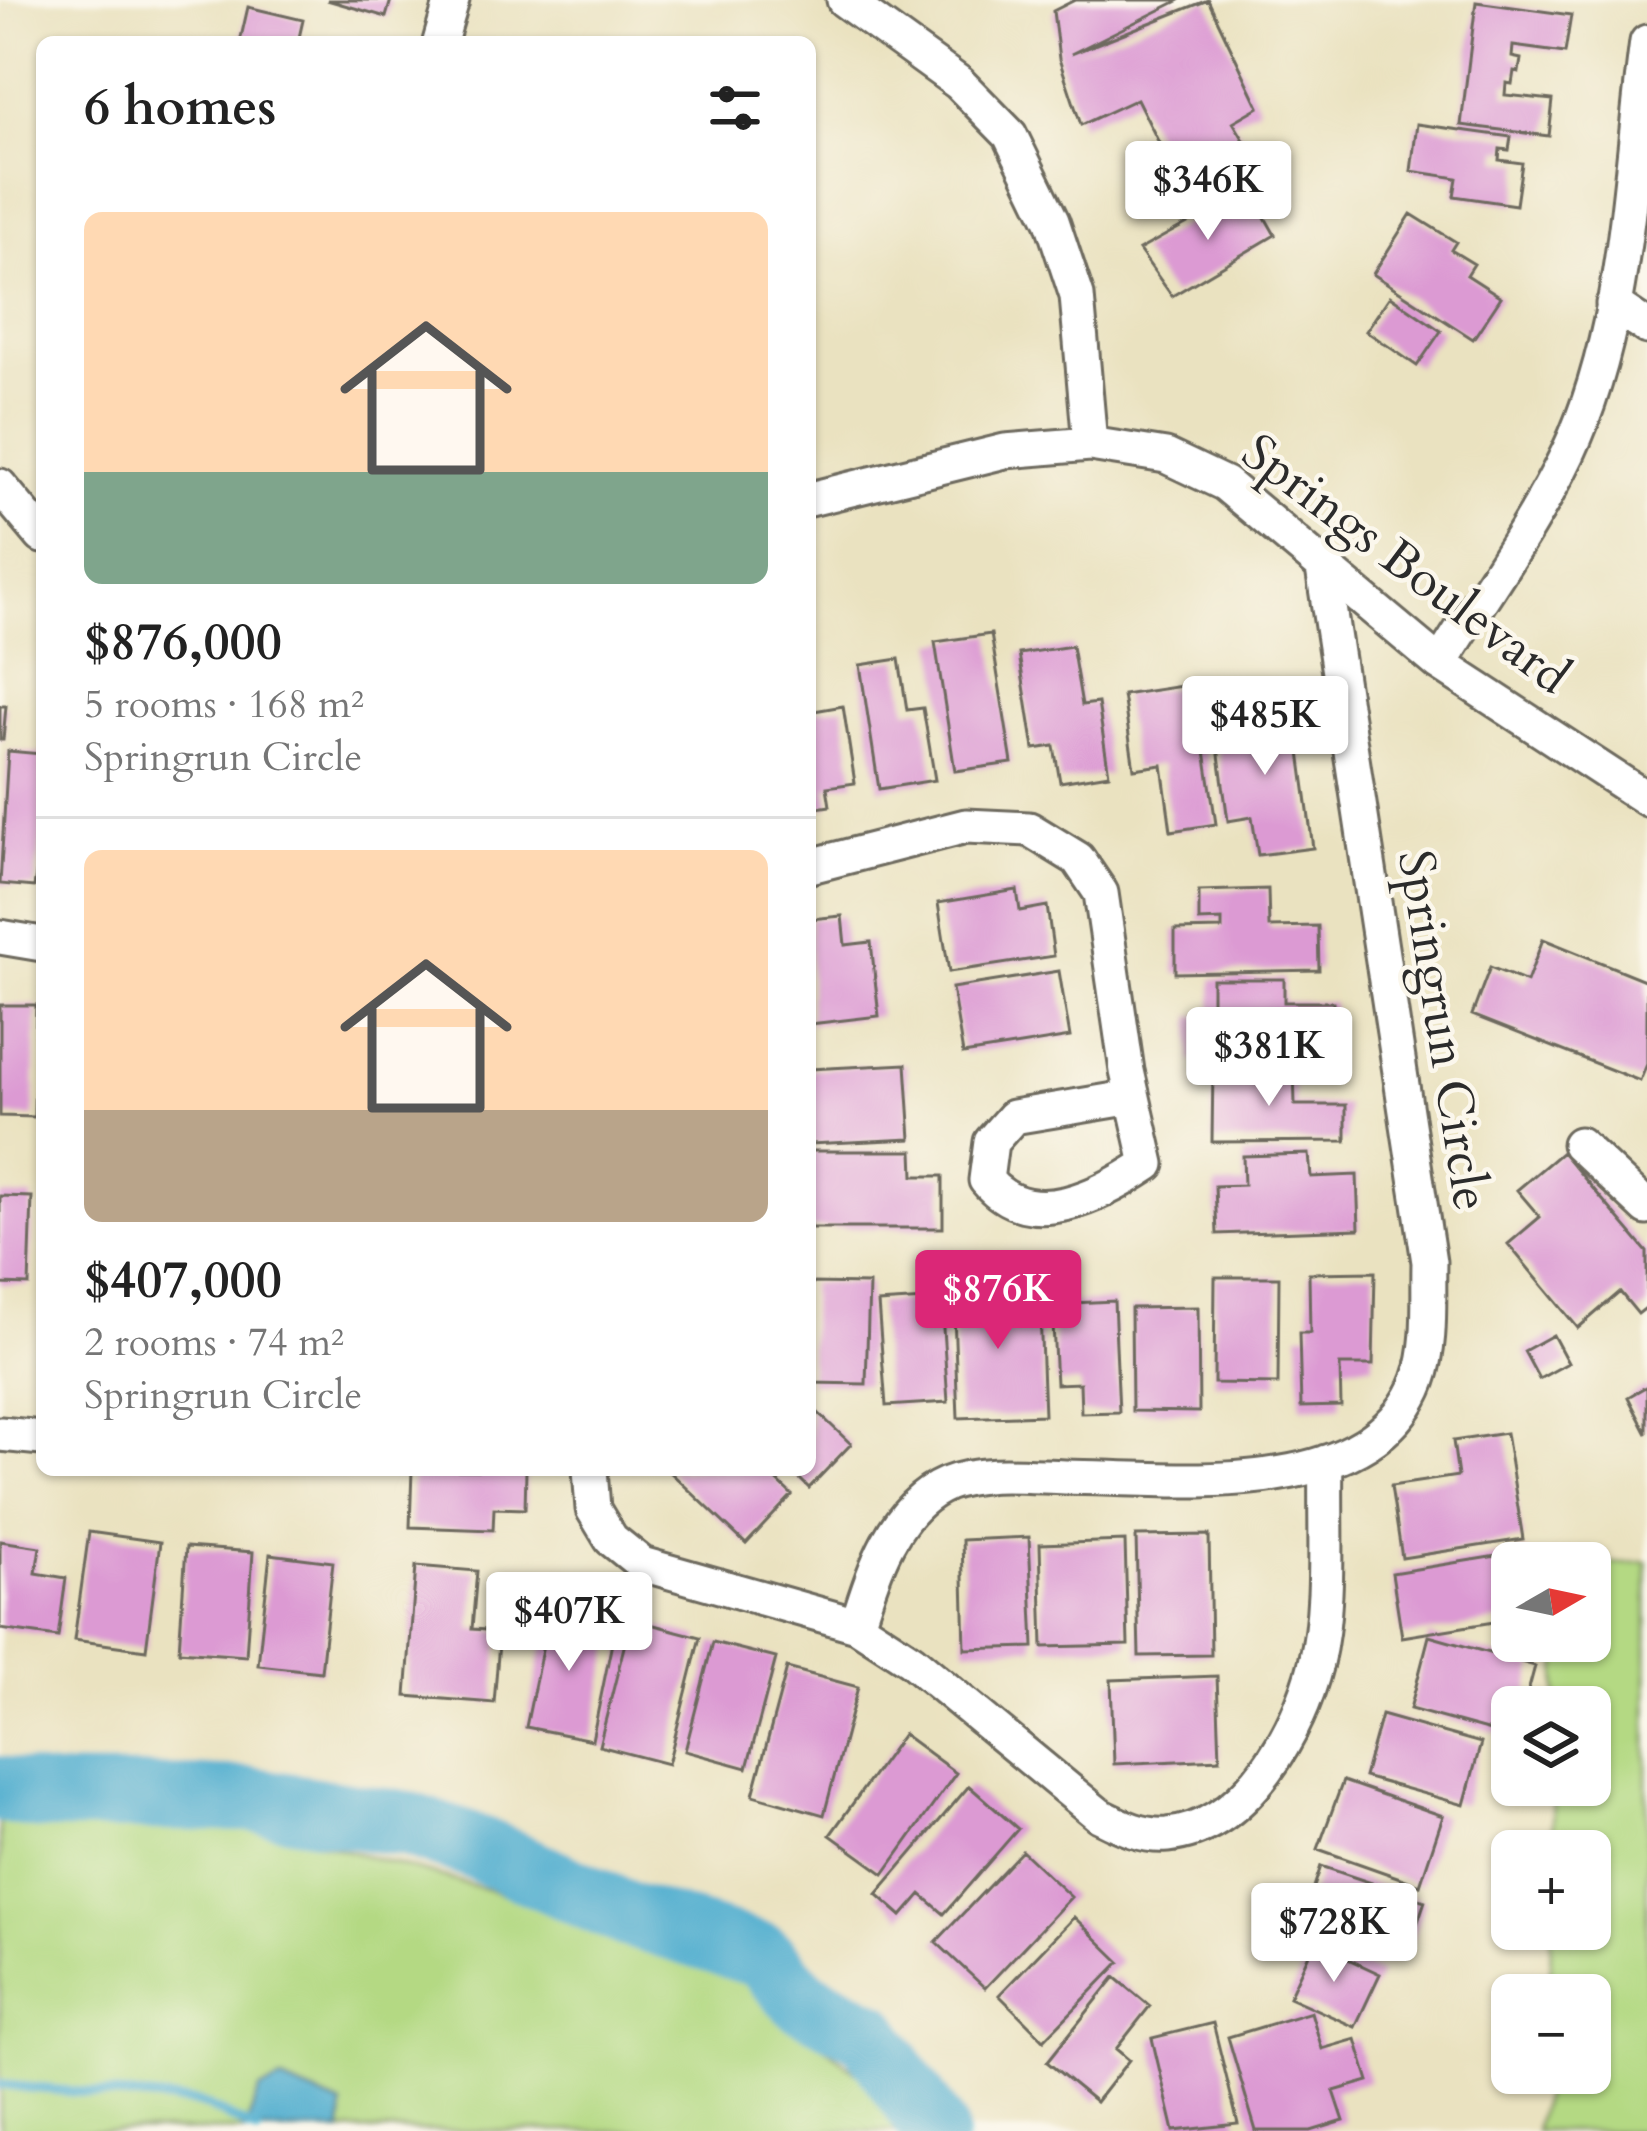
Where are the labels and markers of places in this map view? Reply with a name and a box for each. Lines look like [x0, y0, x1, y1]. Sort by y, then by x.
pin: $346K [1124, 141, 1292, 243]
pin: $485K [1181, 676, 1349, 778]
pin: $381K [1185, 1007, 1353, 1109]
pin: $876K [914, 1250, 1082, 1352]
pin: $407K [485, 1572, 653, 1674]
pin: $728K [1250, 1883, 1418, 1985]

